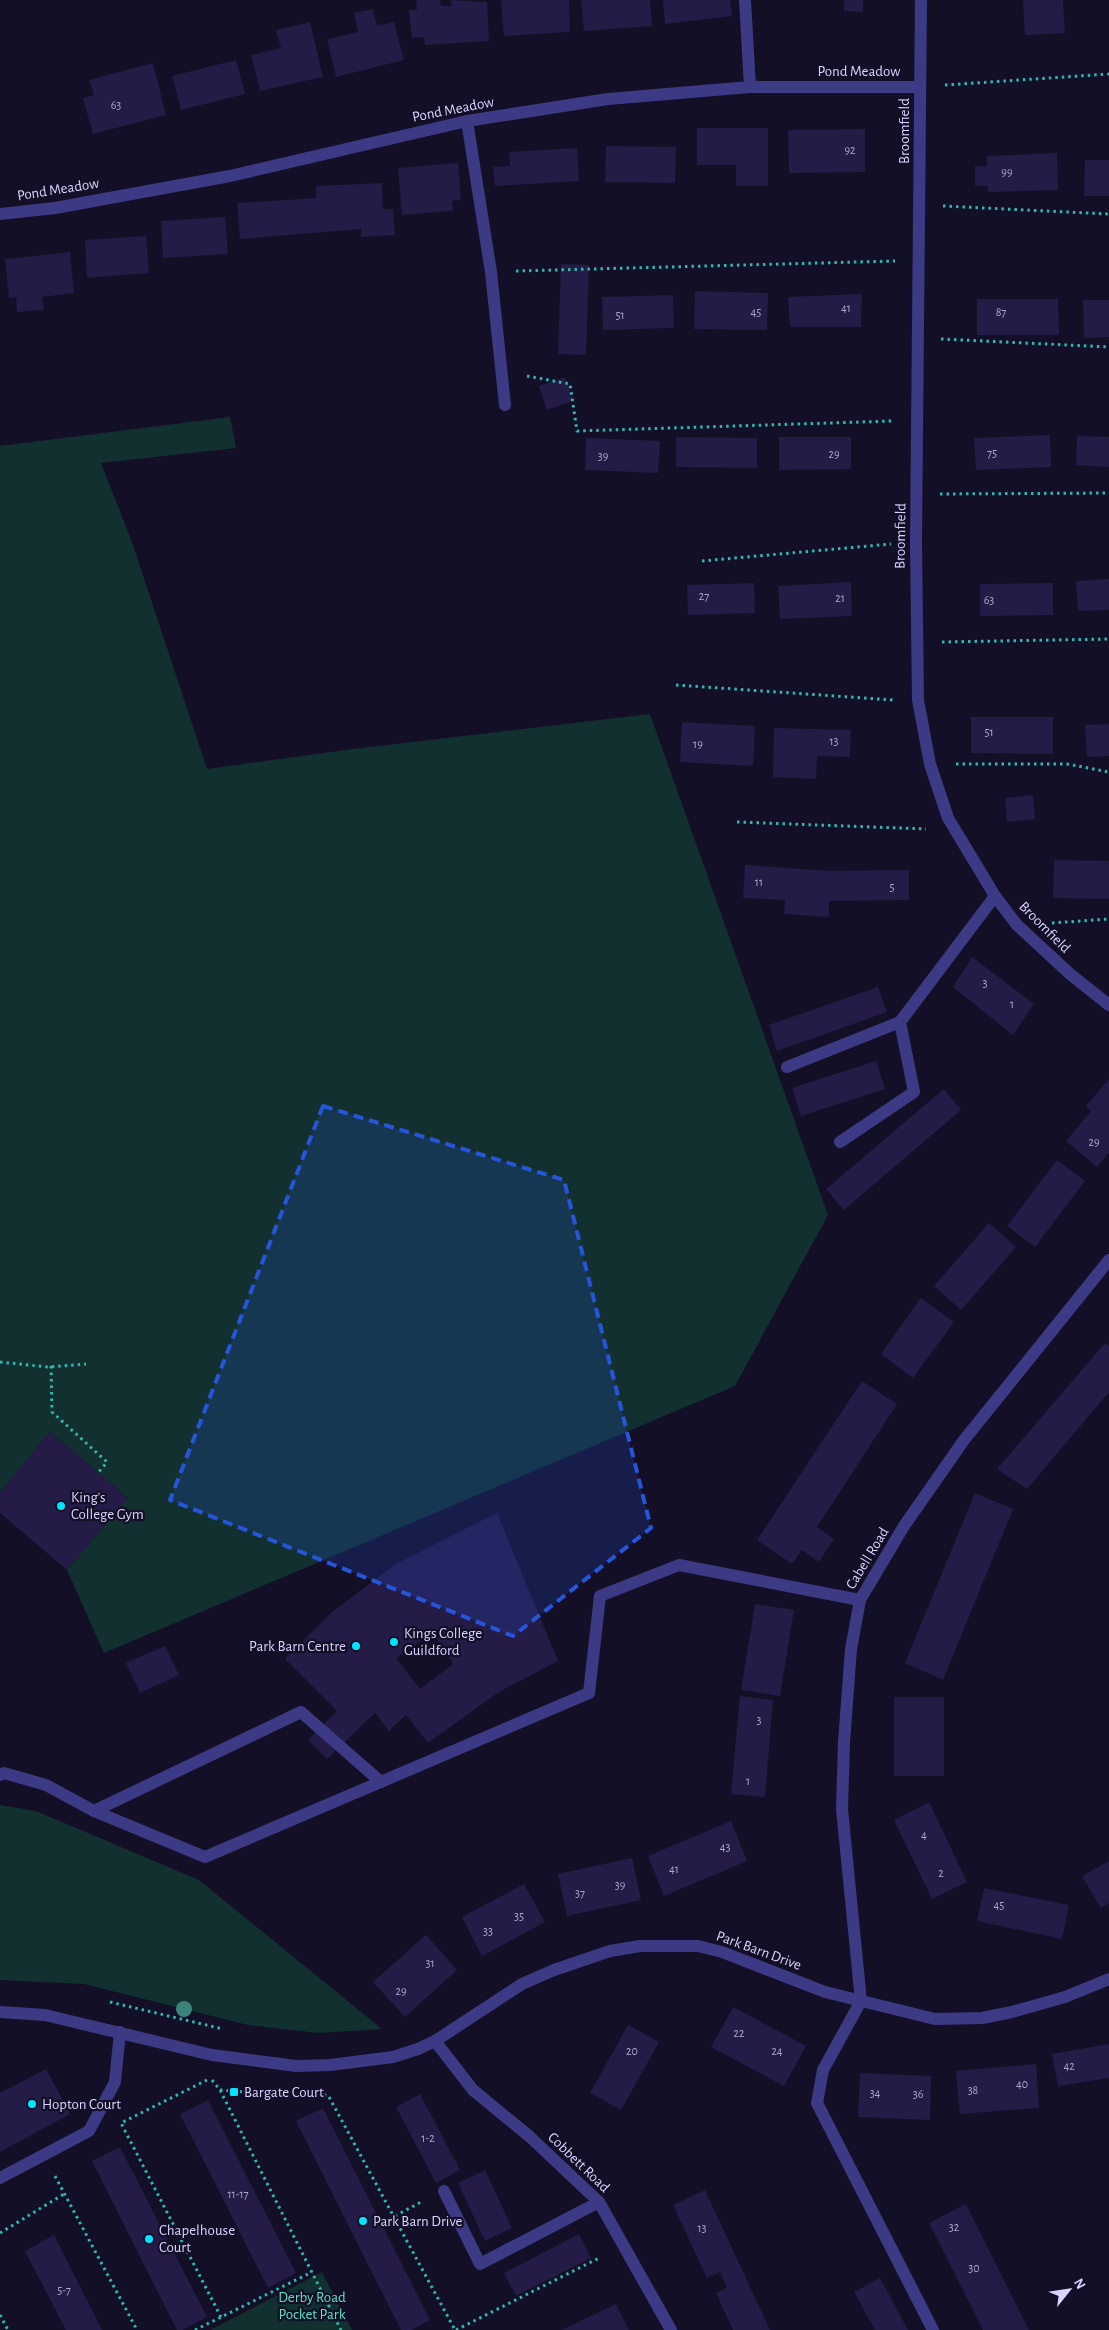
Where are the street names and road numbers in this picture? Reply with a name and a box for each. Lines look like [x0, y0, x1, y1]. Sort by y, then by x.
street label: Pond Meadow [818, 64, 900, 79]
street label: Pond Meadow [411, 94, 495, 125]
street label: Broomfield [897, 98, 912, 164]
street label: Pond Meadow [16, 176, 100, 203]
street label: Broomfield [892, 503, 909, 569]
street label: Broomfield [1016, 899, 1073, 956]
street label: Cabell Road [843, 1525, 892, 1592]
street label: Park Barn Drive [714, 1928, 804, 1973]
street label: Cobbett Road [545, 2129, 612, 2195]

